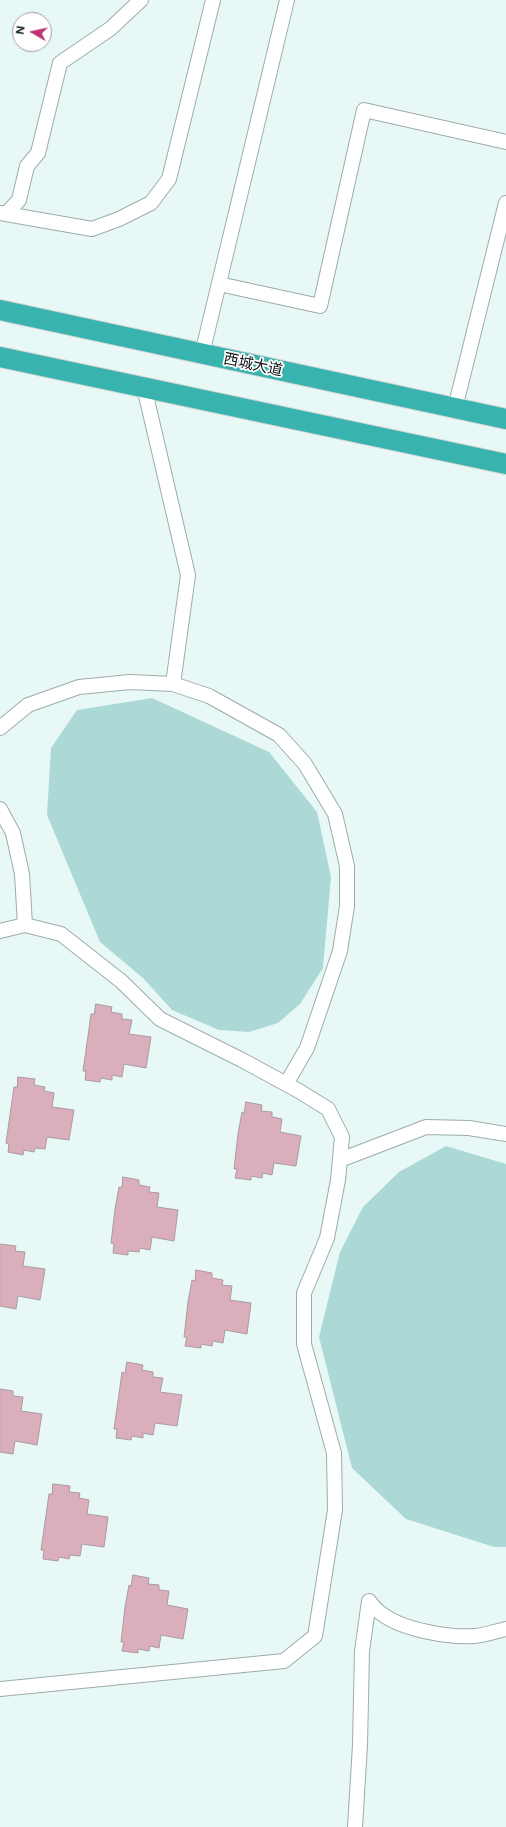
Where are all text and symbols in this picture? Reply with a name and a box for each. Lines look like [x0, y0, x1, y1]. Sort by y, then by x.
north arrow [12, 12, 52, 52]
text: N [14, 25, 28, 35]
street label: 西城大道 [222, 350, 284, 380]

